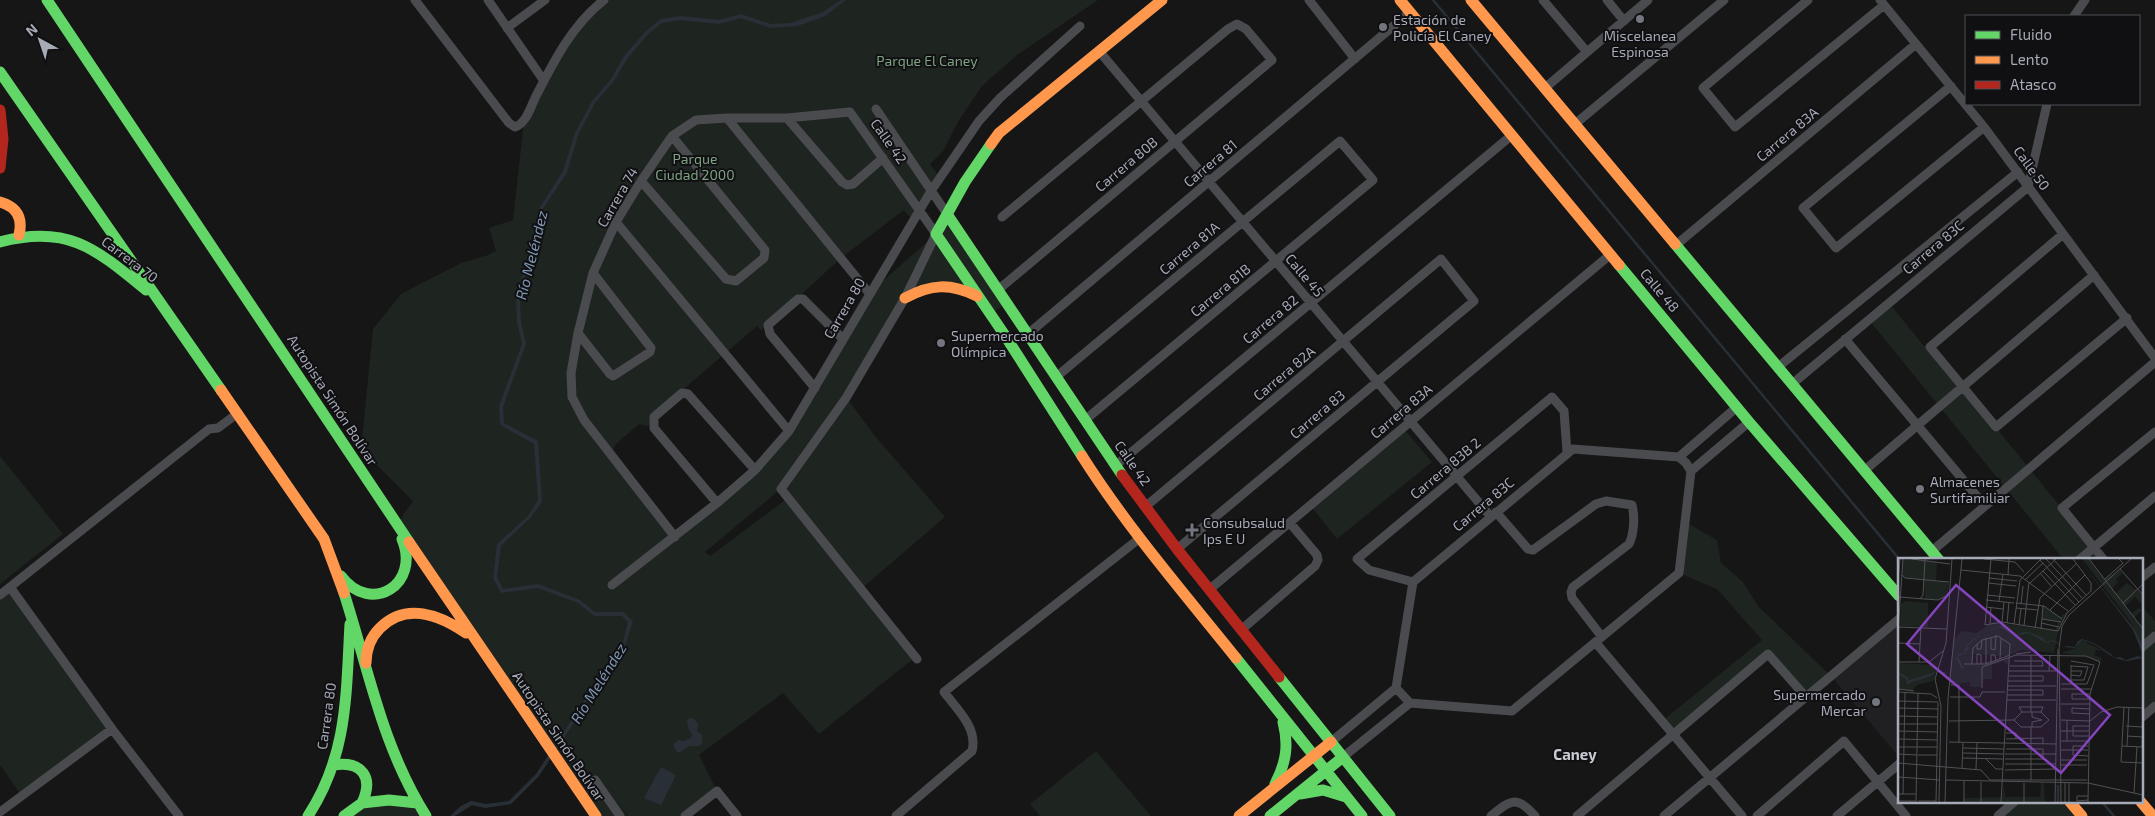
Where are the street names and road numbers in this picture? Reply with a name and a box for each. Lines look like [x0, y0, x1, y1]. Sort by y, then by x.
street label: Carrera 83A [1753, 103, 1822, 165]
street label: Calle 42 [867, 115, 911, 167]
street label: Carrera 80B [1091, 133, 1161, 195]
street label: Carrera 81 [1180, 136, 1240, 190]
street label: Calle 50 [2010, 143, 2054, 193]
street label: Carrera 74 [593, 164, 641, 230]
street label: Carrera 83C [1899, 216, 1967, 278]
street label: Carrera 81A [1155, 218, 1223, 278]
street label: Carrera 70 [98, 232, 162, 286]
street label: Calle 45 [1282, 250, 1328, 300]
street label: Carrera 81B [1186, 260, 1254, 320]
street label: Calle 48 [1637, 265, 1683, 315]
street label: Carrera 80 [820, 274, 868, 342]
street label: Carrera 82 [1239, 291, 1301, 347]
street label: Autopista Simón Bolívar [284, 331, 382, 469]
street label: Carrera 82A [1250, 342, 1319, 404]
street label: Carrera 83A [1367, 380, 1436, 442]
street label: Carrera 83 [1286, 386, 1348, 442]
street label: Carrera 83B 2 [1406, 434, 1484, 502]
street label: Calle 42 [1111, 437, 1155, 489]
street label: Carrera 83C [1449, 473, 1517, 535]
street label: Autopista Simón Bolívar [509, 668, 609, 804]
street label: Carrera 80 [313, 681, 339, 751]

